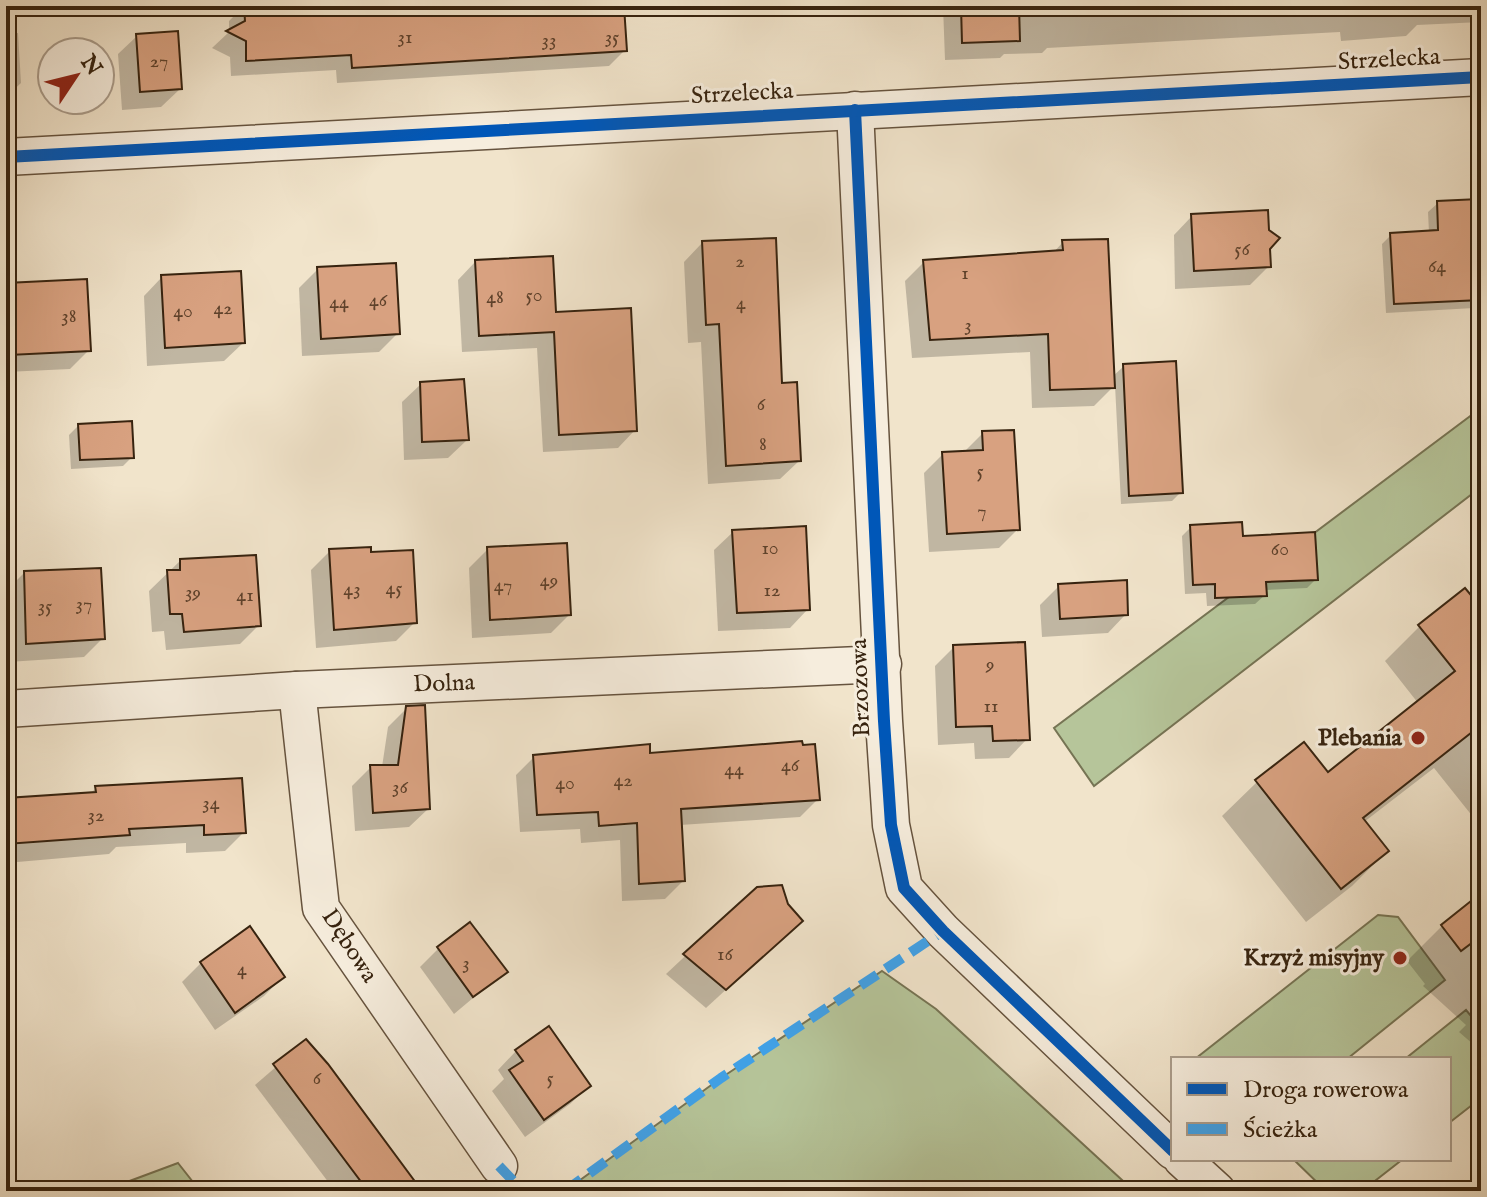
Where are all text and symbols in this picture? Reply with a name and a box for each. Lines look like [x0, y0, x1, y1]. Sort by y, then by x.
house number: 31 [398, 25, 412, 50]
house number: 35 [605, 25, 619, 50]
house number: 33 [542, 28, 556, 53]
north arrow [36, 36, 116, 116]
street label: Strzelecka [1337, 42, 1442, 78]
text: N [73, 49, 108, 82]
house number: 27 [150, 49, 168, 74]
street label: Strzelecka [690, 76, 795, 112]
house number: 56 [1234, 237, 1250, 262]
house number: 2 [735, 249, 745, 274]
house number: 64 [1428, 254, 1446, 279]
house number: 1 [961, 261, 969, 286]
house number: 50 [526, 283, 543, 308]
house number: 48 [486, 285, 504, 310]
house number: 46 [369, 288, 388, 313]
house number: 44 [329, 290, 349, 315]
house number: 4 [736, 291, 746, 316]
house number: 42 [213, 296, 233, 321]
house number: 40 [173, 299, 193, 324]
house number: 38 [61, 304, 77, 329]
house number: 3 [964, 313, 972, 338]
house number: 6 [757, 392, 766, 417]
house number: 8 [759, 432, 767, 457]
house number: 5 [976, 459, 984, 484]
house number: 7 [977, 499, 987, 524]
house number: 10 [761, 536, 779, 561]
house number: 60 [1271, 537, 1289, 562]
house number: 49 [540, 568, 558, 593]
house number: 47 [494, 573, 512, 598]
house number: 45 [386, 576, 402, 601]
house number: 43 [343, 577, 361, 602]
house number: 12 [764, 578, 780, 603]
house number: 39 [185, 580, 201, 605]
house number: 41 [236, 583, 254, 608]
house number: 37 [76, 592, 92, 617]
house number: 35 [38, 594, 52, 619]
street label: Brzozowa [844, 638, 878, 738]
house number: 9 [985, 652, 994, 677]
street label: Dolna [413, 667, 476, 701]
house number: 11 [984, 694, 998, 719]
place label: Plebania [1318, 723, 1403, 754]
marker: Plebania [1409, 729, 1427, 747]
house number: 46 [781, 753, 800, 778]
house number: 44 [724, 757, 744, 782]
house number: 42 [613, 768, 633, 793]
house number: 40 [555, 771, 575, 796]
house number: 36 [392, 775, 409, 800]
house number: 34 [202, 791, 220, 816]
house number: 32 [88, 803, 104, 828]
street label: Dębowa [314, 903, 385, 989]
house number: 16 [717, 942, 734, 967]
place label: Krzyż misyjny [1243, 943, 1385, 974]
marker: Krzyż misyjny [1391, 949, 1409, 967]
house number: 3 [462, 951, 470, 976]
house number: 4 [237, 957, 247, 982]
legend [1171, 1057, 1451, 1161]
house number: 6 [313, 1066, 322, 1091]
house number: 5 [546, 1066, 554, 1091]
text: Droga rowerowa [1243, 1075, 1409, 1106]
text: Ścieżka [1243, 1115, 1318, 1146]

